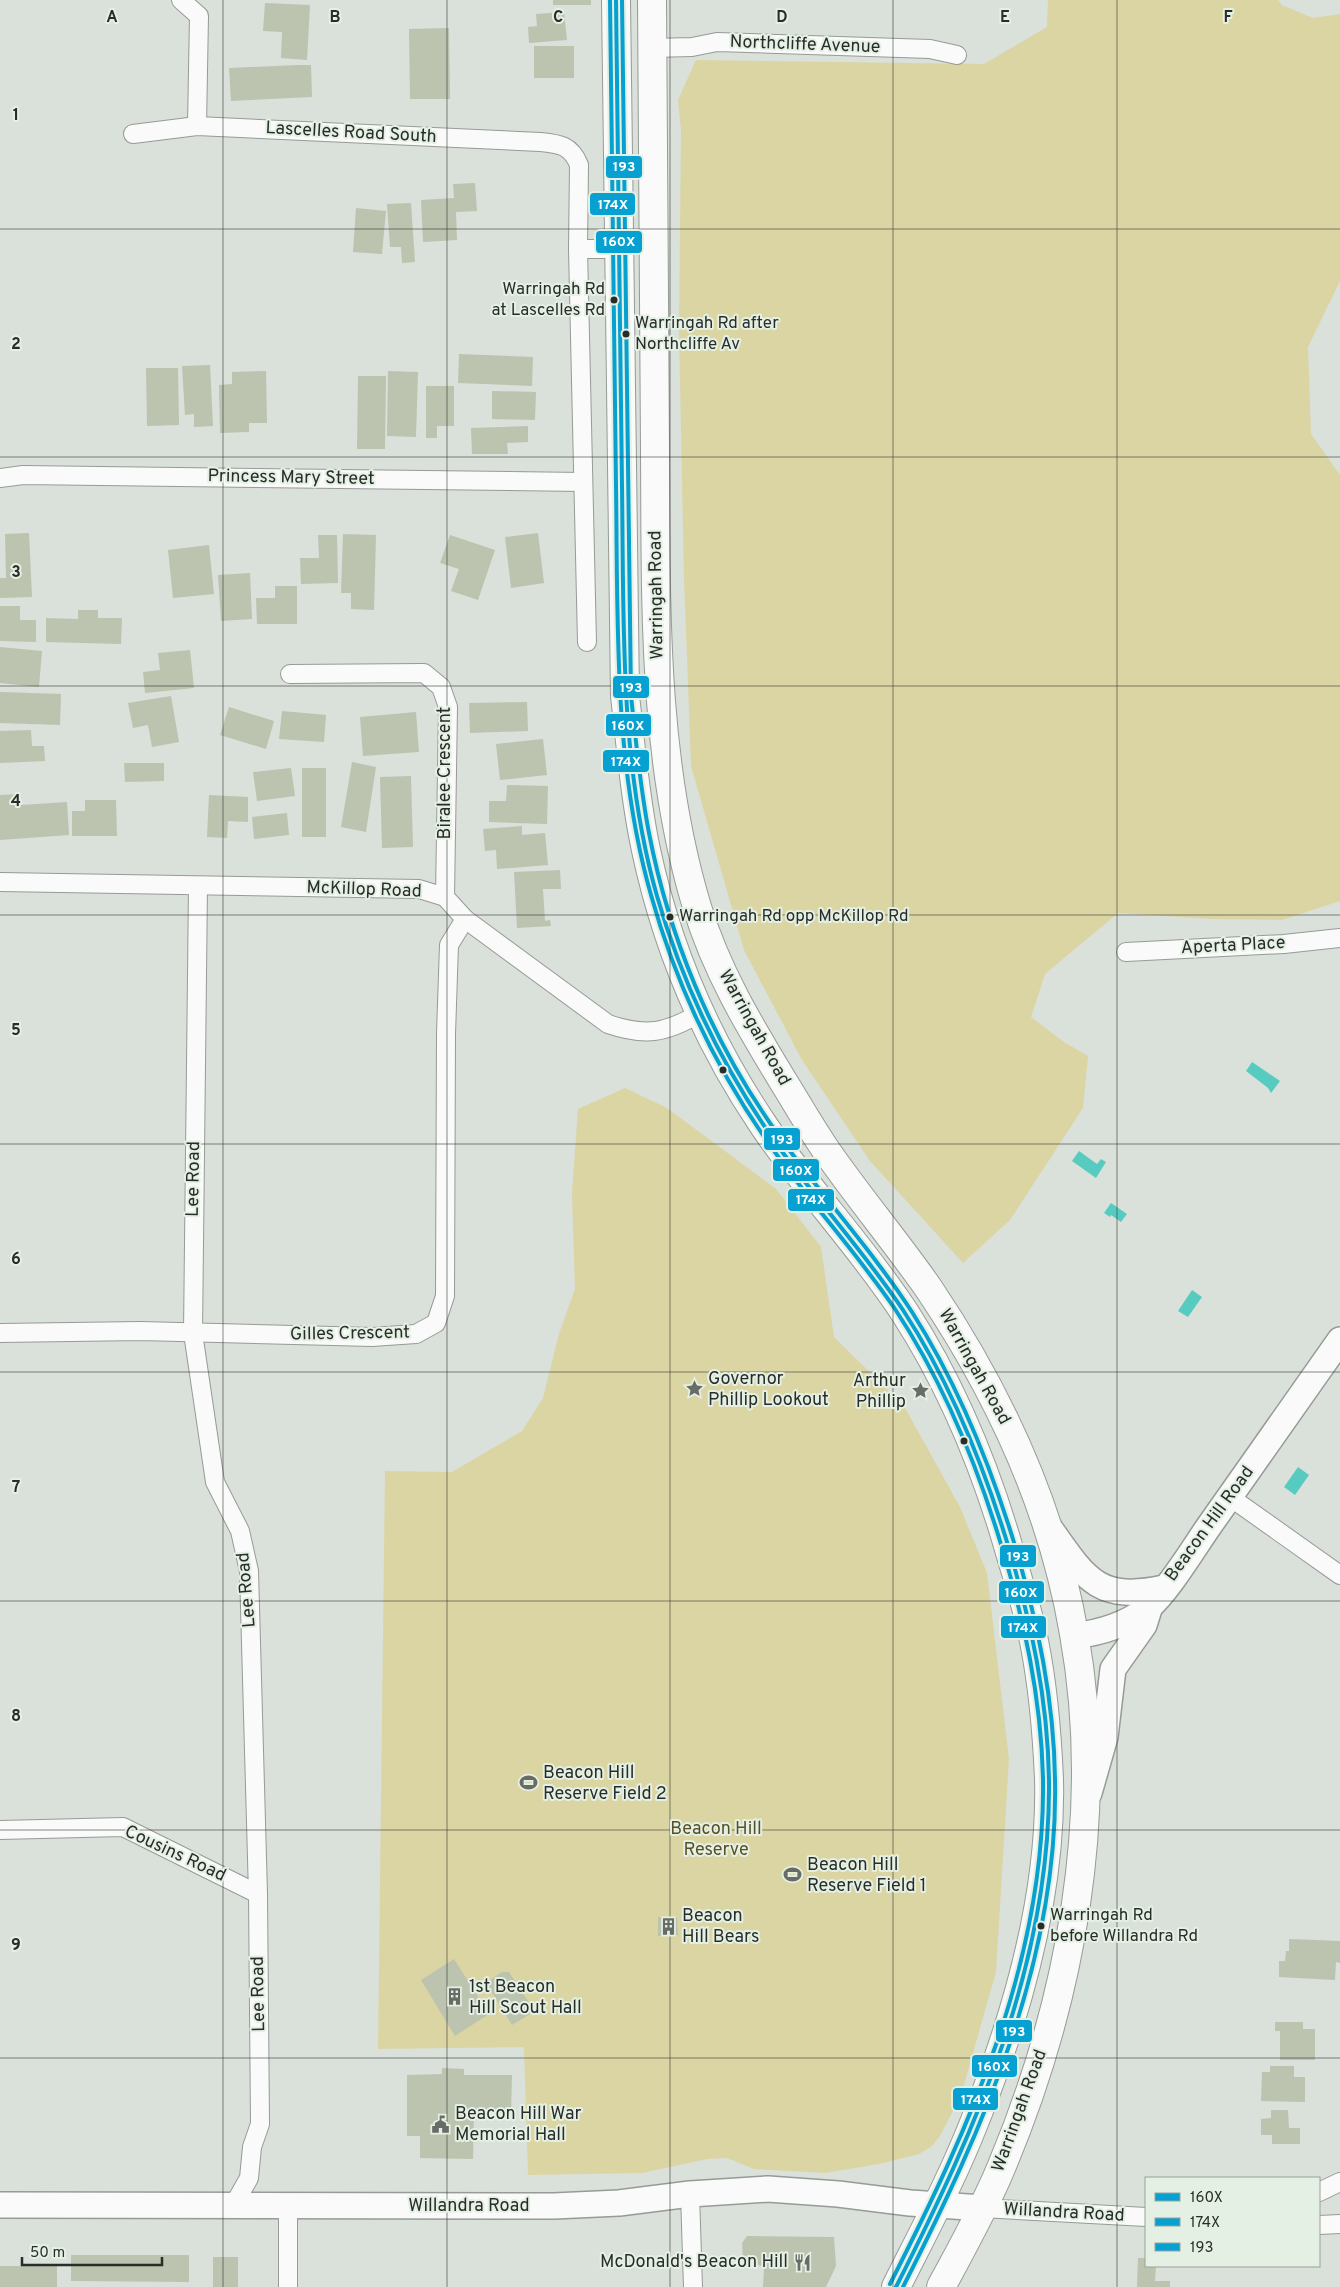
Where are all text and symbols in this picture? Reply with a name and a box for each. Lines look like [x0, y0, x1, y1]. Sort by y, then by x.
text: A [106, 8, 118, 28]
text: B [329, 8, 341, 28]
text: C [553, 8, 563, 28]
text: D [776, 8, 788, 28]
text: E [1000, 8, 1010, 28]
text: F [1223, 8, 1233, 28]
street label: Northcliffe Avenue [729, 31, 881, 59]
text: 1 [13, 106, 19, 126]
street label: Lascelles Road South [265, 117, 437, 149]
line badge: 193 [605, 155, 643, 179]
text: 193 [613, 159, 635, 176]
line badge: 174X [589, 192, 636, 216]
text: 174X [598, 197, 628, 214]
line badge: 160X [595, 230, 643, 254]
text: 160X [603, 234, 635, 251]
place label: Warringah Rd at Lascelles Rd [492, 279, 605, 322]
marker: Warringah Rd at Lascelles Rd [609, 295, 619, 305]
place label: Warringah Rd after Northcliffe Av [635, 313, 779, 356]
marker: Warringah Rd after Northcliffe Av [621, 329, 631, 339]
text: 2 [11, 335, 21, 355]
street label: Princess Mary Street [207, 465, 375, 491]
street label: Warringah Road [644, 530, 670, 660]
text: 3 [11, 563, 21, 583]
line badge: 193 [612, 675, 650, 699]
text: 193 [620, 680, 642, 697]
street label: Biralee Crescent [434, 707, 457, 839]
line badge: 160X [605, 713, 652, 737]
text: 160X [612, 718, 644, 735]
line badge: 174X [602, 749, 650, 773]
text: 174X [611, 754, 641, 771]
text: 4 [11, 792, 21, 812]
street label: McKillop Road [306, 876, 422, 904]
place label: Warringah Rd opp McKillop Rd [679, 906, 908, 928]
marker: Warringah Rd opp McKillop Rd [665, 912, 675, 922]
street label: Aperta Place [1180, 932, 1286, 960]
street label: Warringah Road [713, 966, 795, 1090]
text: 5 [11, 1021, 21, 1041]
unlabelled marker [718, 1065, 728, 1075]
line badge: 193 [763, 1127, 801, 1151]
text: 193 [771, 1132, 793, 1149]
street label: Lee Road [182, 1141, 206, 1217]
line badge: 160X [772, 1158, 820, 1182]
text: 160X [780, 1163, 812, 1180]
line badge: 174X [787, 1188, 835, 1212]
text: 174X [796, 1192, 826, 1209]
text: 6 [11, 1250, 21, 1270]
street label: Warringah Road [933, 1305, 1015, 1429]
street label: Gilles Crescent [290, 1321, 410, 1347]
place label: Governor Phillip Lookout [708, 1368, 829, 1412]
place label: Arthur Phillip [853, 1370, 906, 1414]
place icon: Governor Phillip Lookout [684, 1379, 704, 1399]
place icon: Arthur Phillip [910, 1381, 930, 1401]
unlabelled marker [959, 1436, 969, 1446]
street label: Beacon Hill Road [1160, 1462, 1260, 1586]
text: 7 [12, 1478, 20, 1498]
line badge: 193 [999, 1544, 1037, 1568]
text: 193 [1007, 1549, 1029, 1566]
street label: Lee Road [232, 1551, 262, 1629]
line badge: 160X [998, 1580, 1045, 1604]
text: 160X [1005, 1585, 1037, 1602]
line badge: 174X [1000, 1615, 1047, 1639]
text: 174X [1008, 1620, 1038, 1637]
text: 8 [11, 1707, 21, 1727]
place label: Beacon Hill Reserve Field 2 [543, 1762, 667, 1806]
sports icon: Beacon Hill Reserve Field 2 [519, 1773, 539, 1793]
park label: Beacon Hill Reserve [670, 1818, 762, 1862]
street label: Cousins Road [121, 1820, 229, 1888]
place label: Beacon Hill Reserve Field 1 [807, 1854, 927, 1898]
sports icon: Beacon Hill Reserve Field 1 [783, 1865, 803, 1885]
place label: Beacon Hill Bears [682, 1905, 759, 1949]
place label: Warringah Rd before Willandra Rd [1050, 1905, 1198, 1948]
building icon: Beacon Hill Bears [658, 1916, 678, 1936]
marker: Warringah Rd before Willandra Rd [1036, 1921, 1046, 1931]
text: 9 [11, 1936, 21, 1956]
street label: Lee Road [247, 1956, 271, 2032]
place label: 1st Beacon Hill Scout Hall [469, 1976, 582, 2020]
building icon: 1st Beacon Hill Scout Hall [445, 1987, 465, 2007]
line badge: 193 [995, 2019, 1033, 2043]
text: 193 [1003, 2024, 1025, 2041]
street label: Warringah Road [987, 2046, 1053, 2176]
line badge: 160X [971, 2054, 1018, 2078]
text: 160X [978, 2059, 1010, 2076]
line badge: 174X [952, 2087, 999, 2111]
text: 174X [961, 2092, 991, 2109]
place label: Beacon Hill War Memorial Hall [455, 2103, 582, 2147]
public building icon: Beacon Hill War Memorial Hall [431, 2114, 451, 2134]
legend [1145, 2177, 1320, 2267]
text: 160X [1190, 2189, 1223, 2208]
street label: Willandra Road [408, 2195, 530, 2218]
street label: Willandra Road [1003, 2198, 1125, 2228]
text: 174X [1190, 2214, 1220, 2233]
scale bar [22, 2234, 162, 2266]
text: 193 [1190, 2239, 1214, 2258]
text: 50 m [30, 2244, 65, 2263]
place label: McDonald's Beacon Hill [600, 2251, 788, 2274]
restaurant icon: McDonald's Beacon Hill [792, 2252, 812, 2272]

